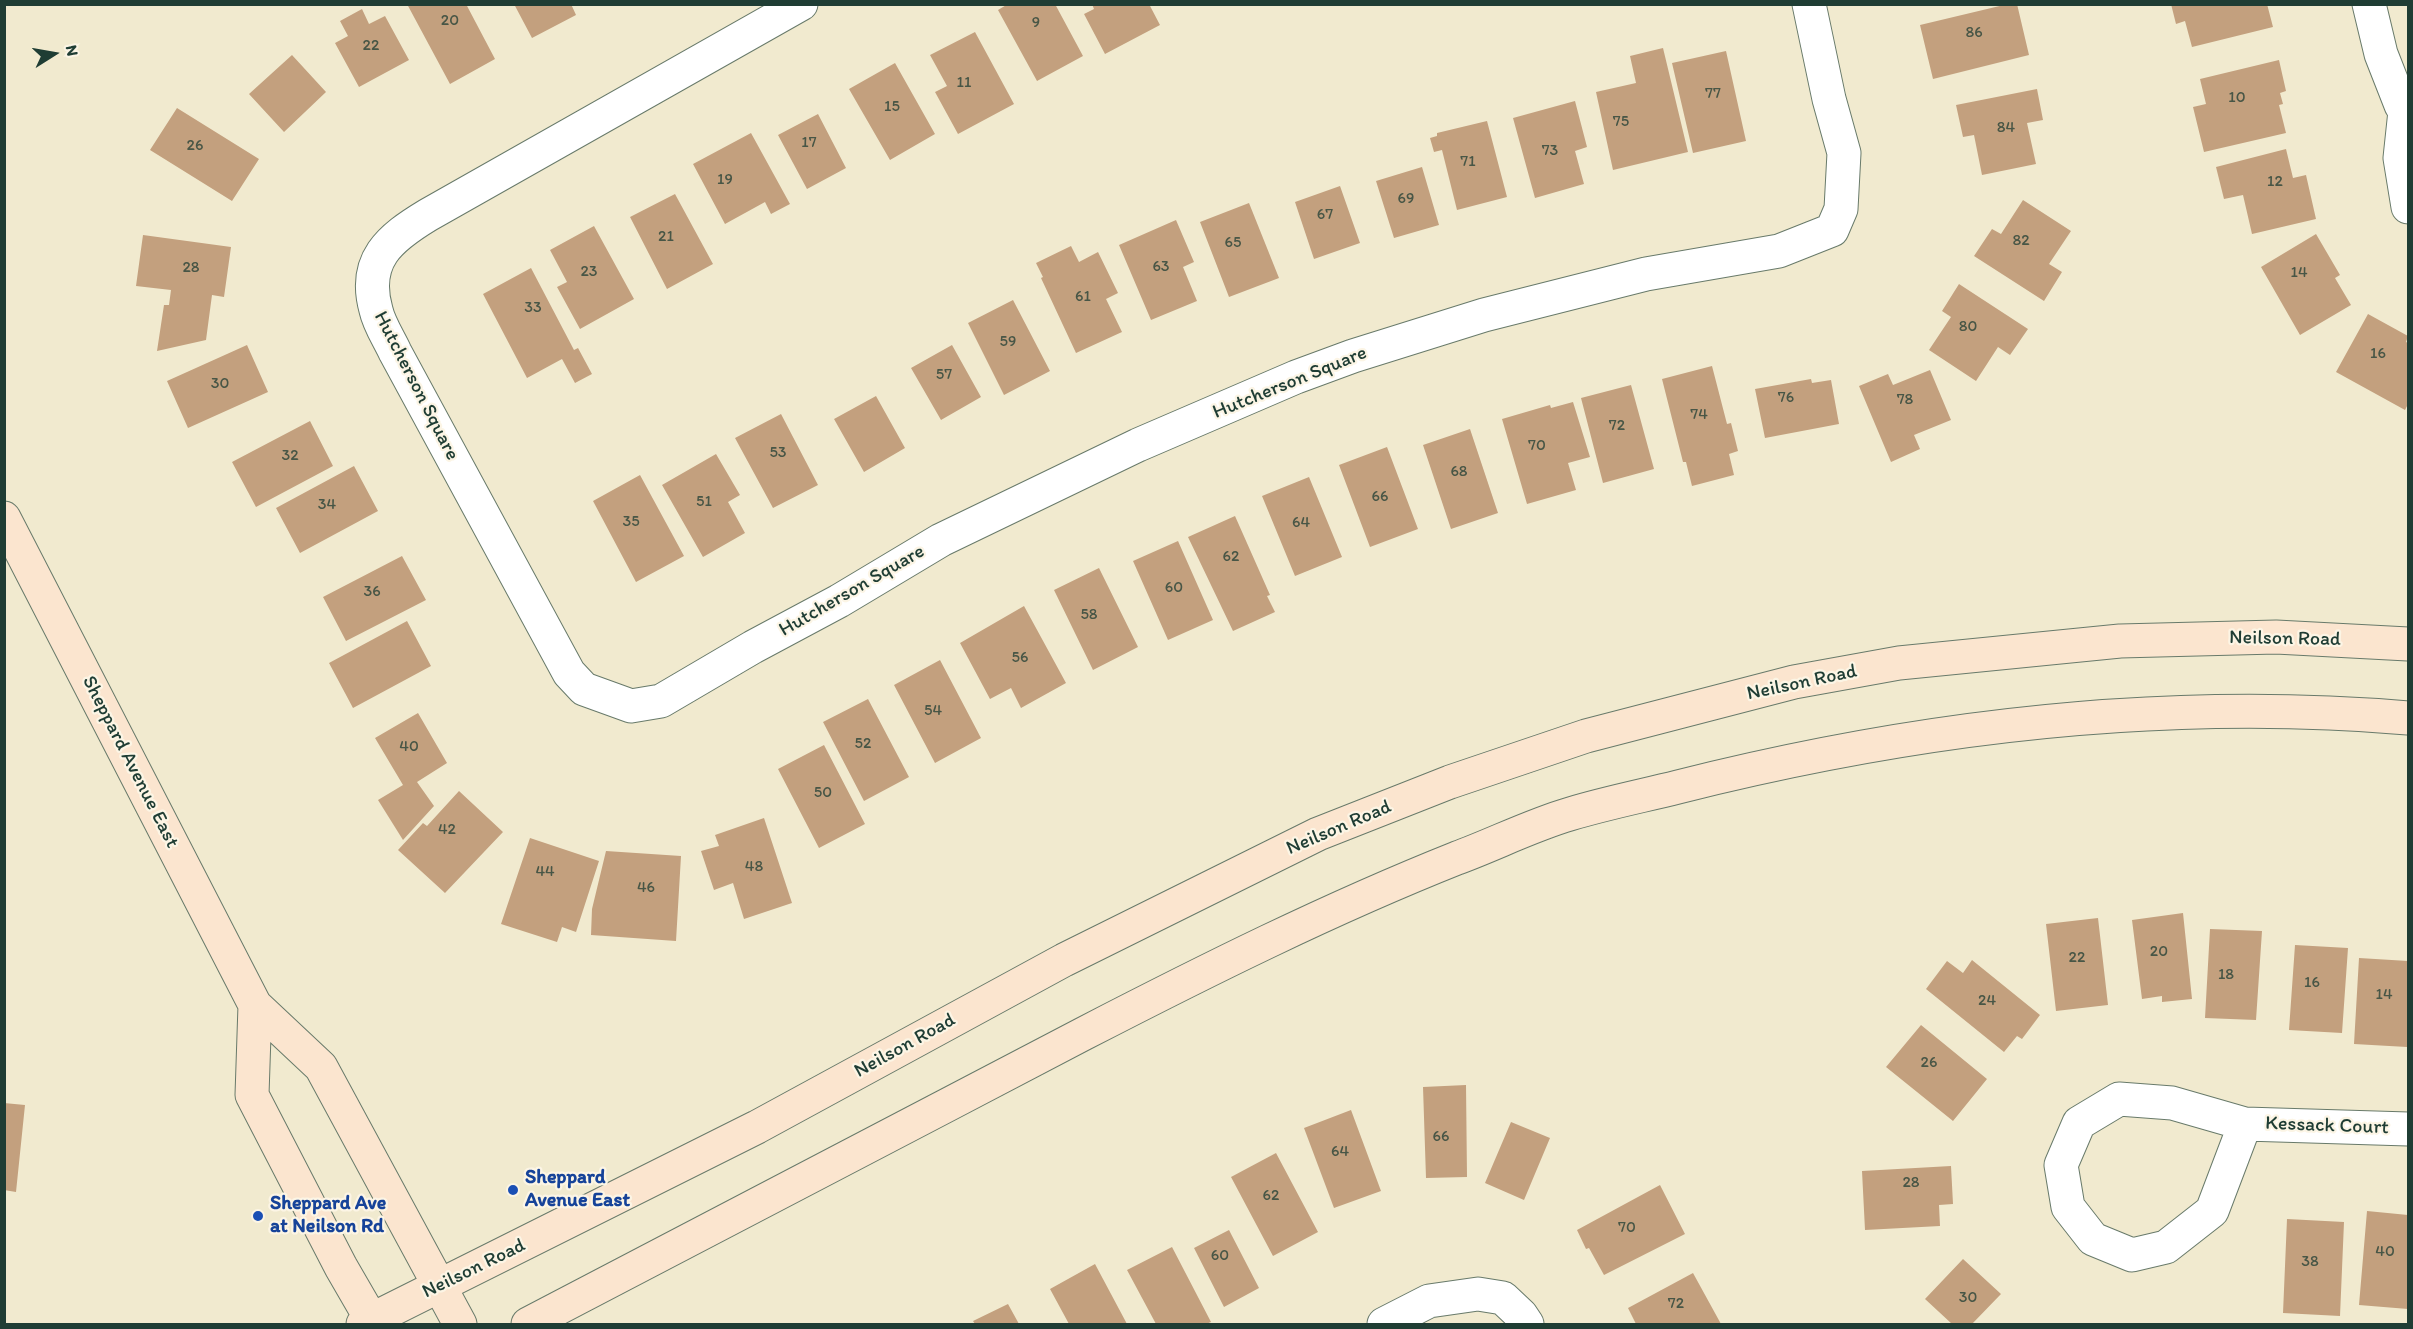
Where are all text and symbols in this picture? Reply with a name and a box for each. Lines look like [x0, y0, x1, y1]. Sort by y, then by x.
house number: 20 [441, 11, 459, 31]
house number: 9 [1032, 13, 1040, 33]
house number: 86 [1965, 23, 1983, 43]
north arrow [24, 24, 84, 84]
house number: 22 [363, 36, 379, 56]
text: N [62, 43, 83, 58]
house number: 11 [957, 73, 971, 93]
house number: 77 [1705, 84, 1721, 104]
house number: 10 [2228, 88, 2246, 108]
house number: 15 [884, 97, 900, 117]
house number: 75 [1613, 112, 1629, 132]
house number: 84 [1997, 118, 2015, 138]
house number: 17 [801, 133, 817, 153]
house number: 26 [187, 136, 203, 156]
house number: 73 [1542, 141, 1558, 161]
house number: 71 [1460, 152, 1476, 172]
house number: 19 [717, 170, 733, 190]
house number: 12 [2267, 172, 2283, 192]
house number: 69 [1398, 189, 1414, 209]
house number: 67 [1317, 205, 1333, 225]
house number: 21 [658, 227, 674, 247]
house number: 82 [2012, 231, 2030, 251]
house number: 65 [1225, 233, 1241, 253]
house number: 63 [1152, 257, 1170, 277]
house number: 28 [182, 258, 200, 278]
house number: 23 [580, 262, 598, 282]
house number: 14 [2290, 263, 2308, 283]
house number: 61 [1075, 287, 1091, 307]
house number: 33 [524, 298, 542, 318]
street label: Hutcherson Square [368, 307, 464, 465]
house number: 80 [1959, 317, 1977, 337]
house number: 59 [1000, 332, 1016, 352]
street label: Hutcherson Square [1209, 341, 1371, 425]
house number: 16 [2370, 344, 2386, 364]
house number: 57 [936, 365, 952, 385]
house number: 30 [211, 374, 229, 394]
house number: 76 [1778, 388, 1794, 408]
house number: 78 [1897, 390, 1913, 410]
house number: 74 [1690, 405, 1708, 425]
house number: 72 [1609, 416, 1625, 436]
house number: 70 [1528, 436, 1546, 456]
house number: 53 [769, 443, 787, 463]
house number: 32 [281, 446, 299, 466]
house number: 68 [1450, 462, 1468, 482]
house number: 66 [1372, 487, 1388, 507]
house number: 51 [696, 492, 712, 512]
house number: 34 [318, 495, 336, 515]
house number: 35 [622, 512, 640, 532]
house number: 64 [1292, 513, 1310, 533]
street label: Hutcherson Square [775, 540, 929, 642]
house number: 62 [1223, 547, 1239, 567]
house number: 60 [1165, 578, 1183, 598]
house number: 36 [363, 582, 381, 602]
house number: 58 [1080, 605, 1098, 625]
street label: Neilson Road [2229, 626, 2341, 652]
house number: 56 [1012, 648, 1028, 668]
street label: Neilson Road [1745, 660, 1859, 706]
street label: Sheppard Avenue East [76, 672, 184, 852]
house number: 54 [924, 701, 942, 721]
house number: 52 [855, 734, 871, 754]
house number: 40 [399, 737, 419, 757]
house number: 50 [814, 783, 832, 803]
street label: Neilson Road [1283, 795, 1395, 861]
house number: 42 [438, 820, 456, 840]
house number: 48 [745, 857, 763, 877]
house number: 44 [535, 862, 555, 882]
house number: 46 [637, 878, 655, 898]
house number: 20 [2150, 942, 2168, 962]
house number: 22 [2069, 948, 2085, 968]
house number: 18 [2218, 965, 2234, 985]
house number: 16 [2304, 973, 2320, 993]
house number: 14 [2375, 985, 2393, 1005]
house number: 24 [1978, 991, 1996, 1011]
street label: Neilson Road [850, 1008, 960, 1084]
house number: 26 [1921, 1053, 1937, 1073]
street label: Kessack Court [2265, 1112, 2389, 1140]
house number: 66 [1433, 1127, 1449, 1147]
house number: 64 [1331, 1142, 1349, 1162]
place label: Sheppard Avenue East [525, 1166, 630, 1213]
house number: 28 [1902, 1173, 1920, 1193]
marker: Sheppard Avenue East [506, 1183, 520, 1197]
house number: 62 [1263, 1186, 1279, 1206]
place label: Sheppard Ave at Neilson Rd [270, 1192, 386, 1239]
marker: Sheppard Ave at Neilson Rd [251, 1209, 265, 1223]
house number: 70 [1618, 1218, 1636, 1238]
street label: Neilson Road [418, 1234, 530, 1304]
house number: 40 [2375, 1242, 2395, 1262]
house number: 60 [1211, 1246, 1229, 1266]
house number: 38 [2301, 1252, 2319, 1272]
house number: 30 [1959, 1288, 1977, 1308]
house number: 72 [1668, 1294, 1684, 1314]

